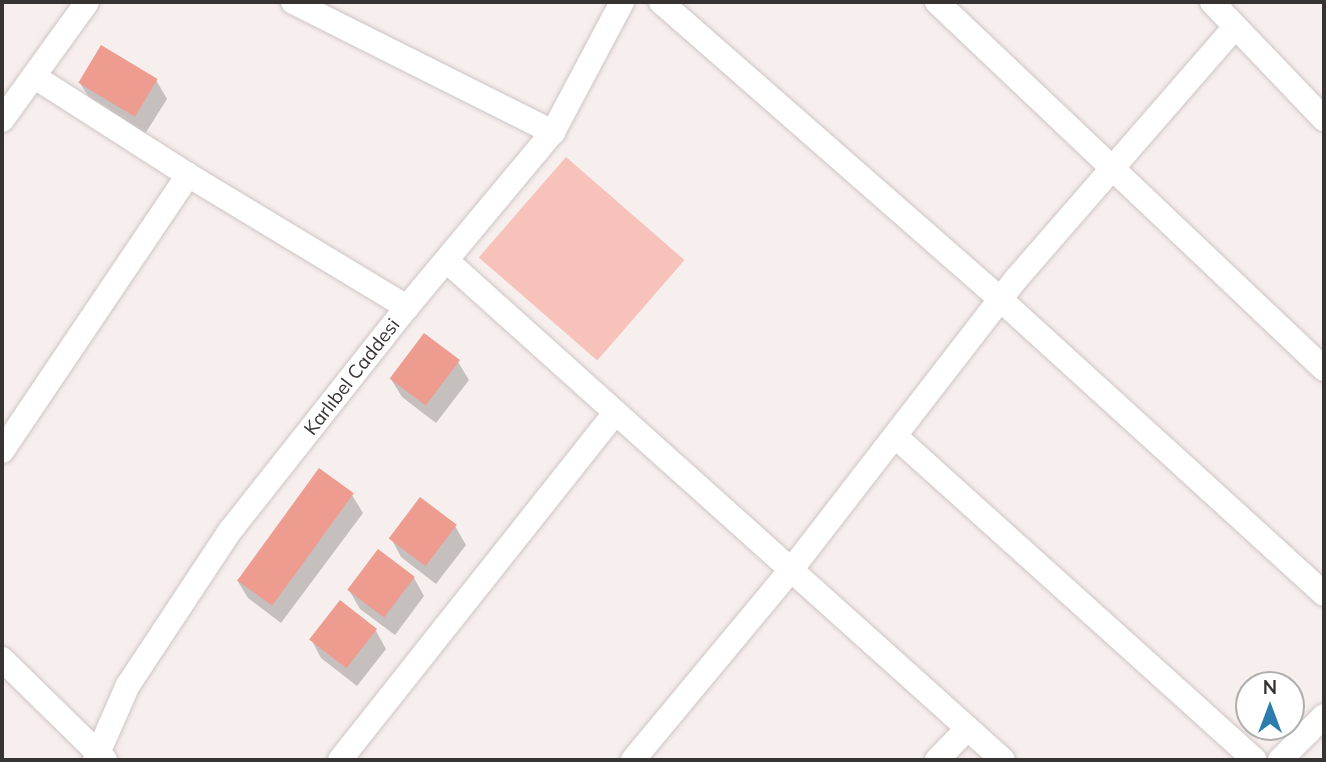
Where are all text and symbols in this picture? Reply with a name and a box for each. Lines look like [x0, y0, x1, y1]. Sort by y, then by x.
street label: Karlıbel Caddesi [299, 314, 405, 440]
north arrow [1235, 671, 1305, 741]
text: N [1263, 675, 1277, 699]

